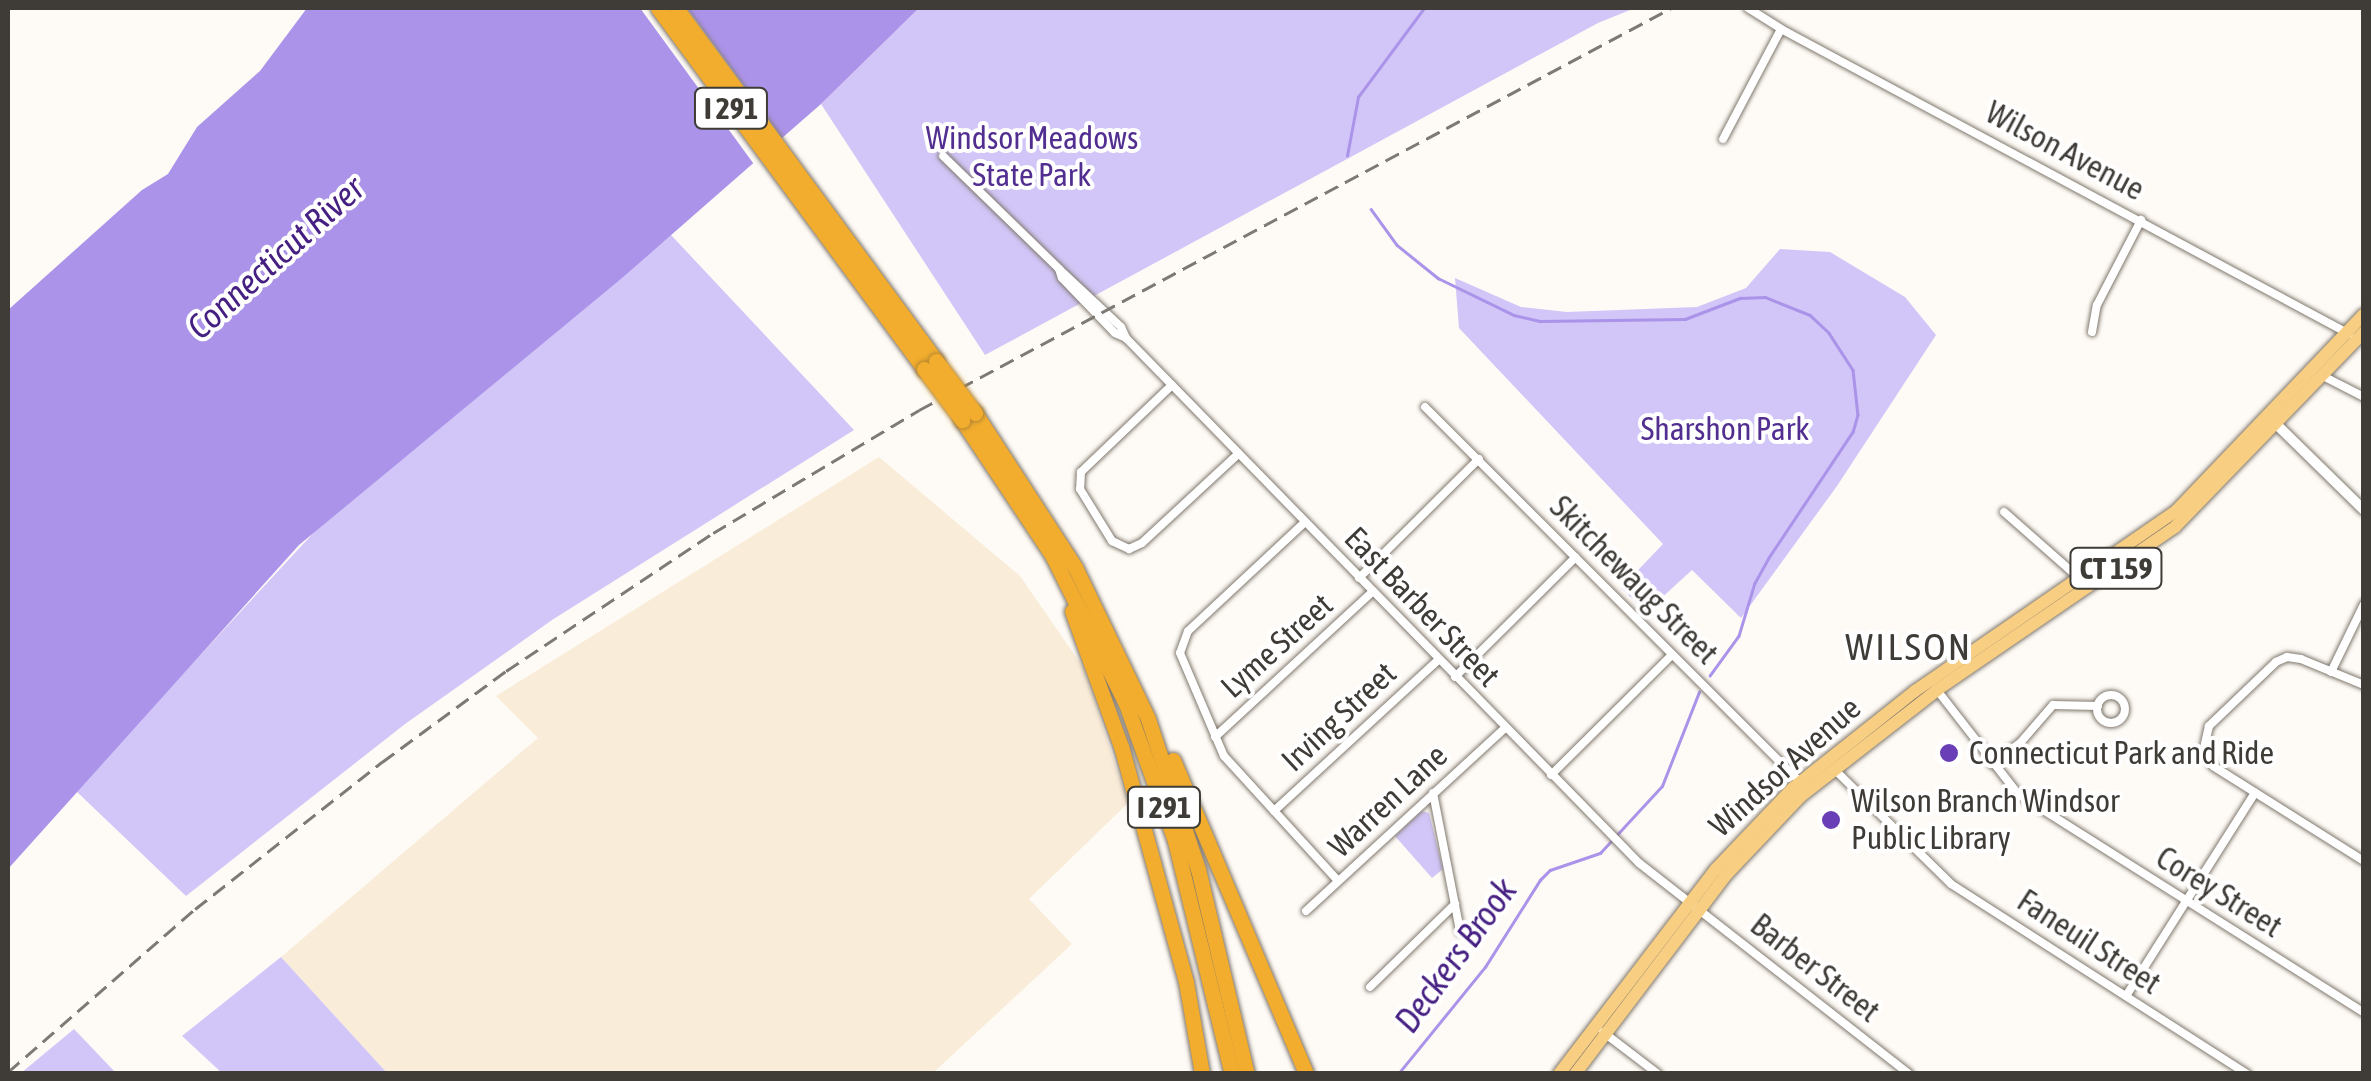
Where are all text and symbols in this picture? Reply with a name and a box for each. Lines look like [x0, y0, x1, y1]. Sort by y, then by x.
road number: I 291 [694, 83, 768, 133]
street label: Wilson Avenue [1979, 93, 2151, 209]
park label: Windsor Meadows State Park [926, 120, 1138, 195]
water label: Connecticut River [178, 167, 372, 347]
park label: Sharshon Park [1641, 410, 1809, 448]
street label: Skitchewaug Street [1542, 488, 1726, 672]
street label: East Barber Street [1336, 519, 1508, 695]
road number: CT 159 [2068, 543, 2164, 593]
street label: Lyme Street [1213, 586, 1341, 706]
district label: WILSON [1845, 624, 1973, 670]
street label: Irving Street [1274, 655, 1404, 779]
street label: Windsor Avenue [1702, 689, 1868, 845]
place label: Connecticut Park and Ride [1969, 734, 2274, 772]
street label: Warren Lane [1321, 737, 1455, 865]
marker: Connecticut Park and Ride [1938, 742, 1960, 764]
road number: I 291 [1126, 782, 1202, 832]
place label: Wilson Branch Windsor Public Library [1851, 783, 2119, 858]
marker: Wilson Branch Windsor Public Library [1820, 809, 1842, 831]
street label: Corey Street [2149, 838, 2289, 946]
water label: Deckers Brook [1385, 870, 1525, 1040]
street label: Faneuil Street [2010, 881, 2168, 1003]
street label: Barber Street [1743, 906, 1887, 1030]

